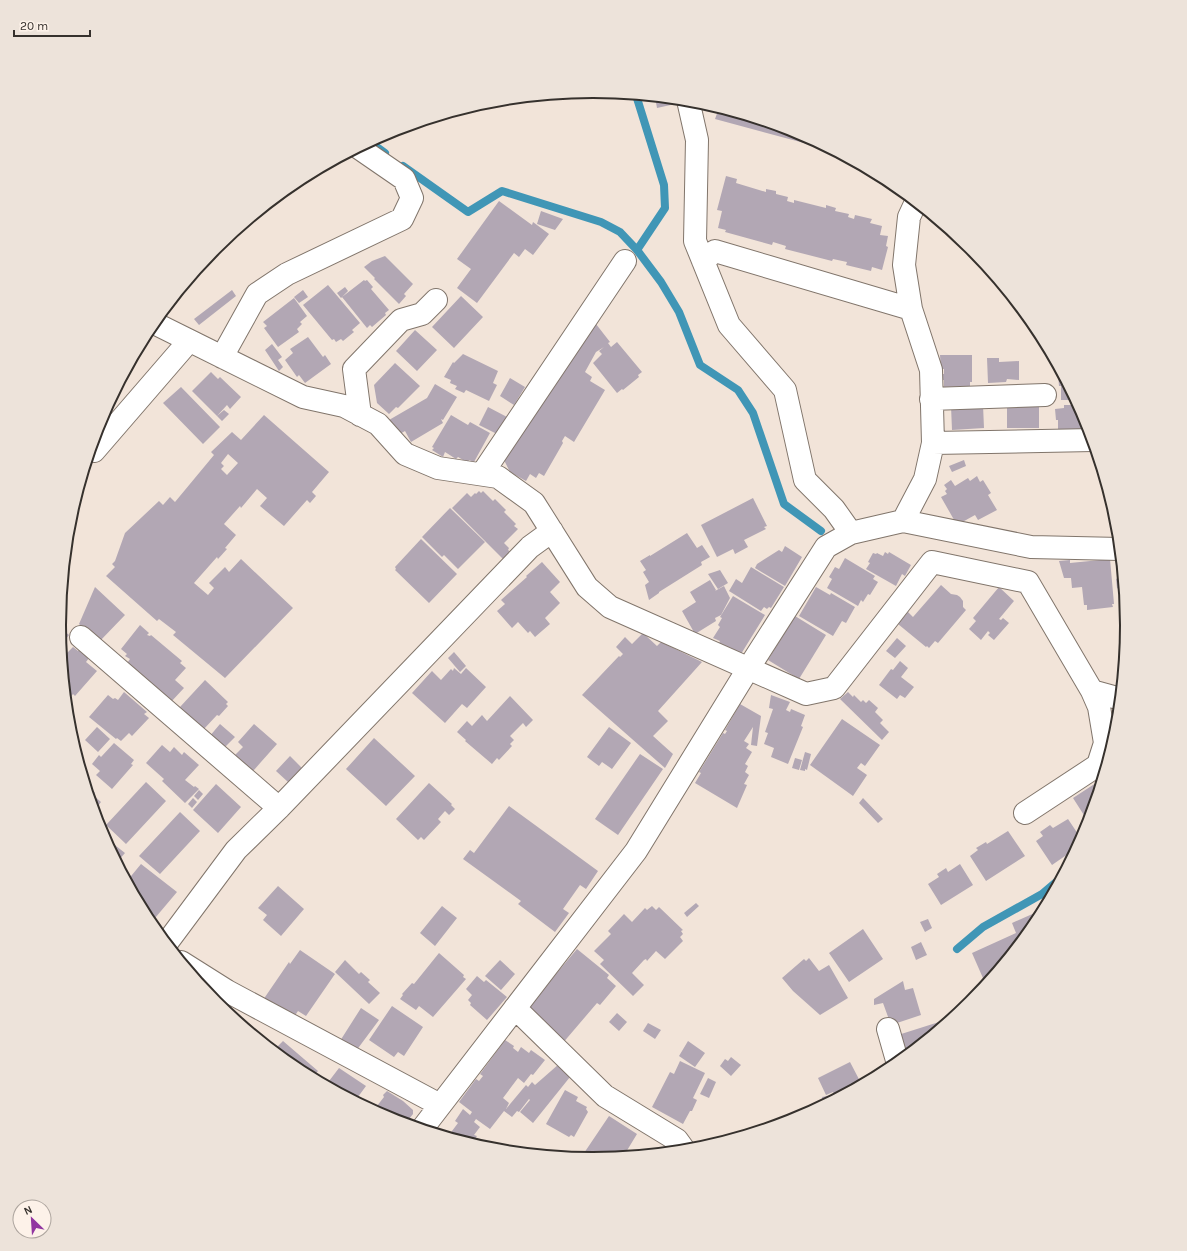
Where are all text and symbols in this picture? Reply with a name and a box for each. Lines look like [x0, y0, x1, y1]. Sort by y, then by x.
scale bar [14, 12, 90, 38]
text: 20 m [20, 19, 48, 33]
north arrow [12, 1199, 52, 1239]
text: N [22, 1203, 34, 1218]

